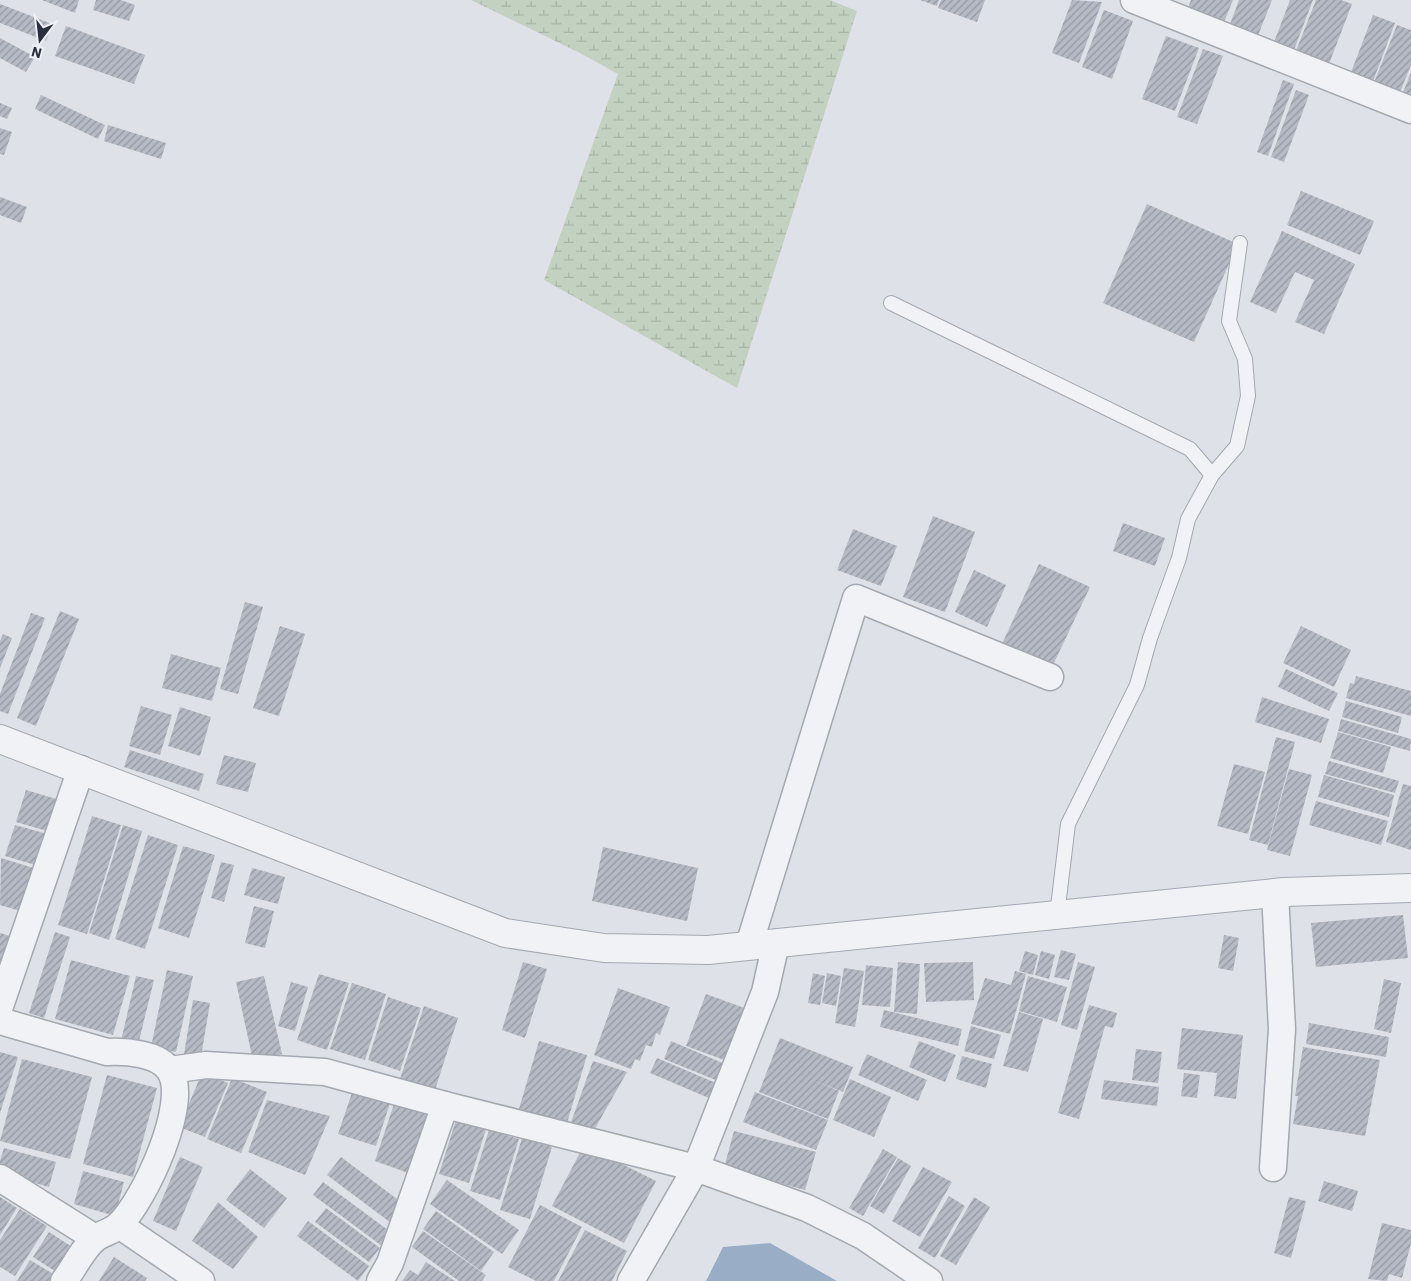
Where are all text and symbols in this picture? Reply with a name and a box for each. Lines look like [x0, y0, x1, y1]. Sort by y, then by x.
north arrow [15, 15, 65, 65]
text: N [29, 43, 44, 63]

